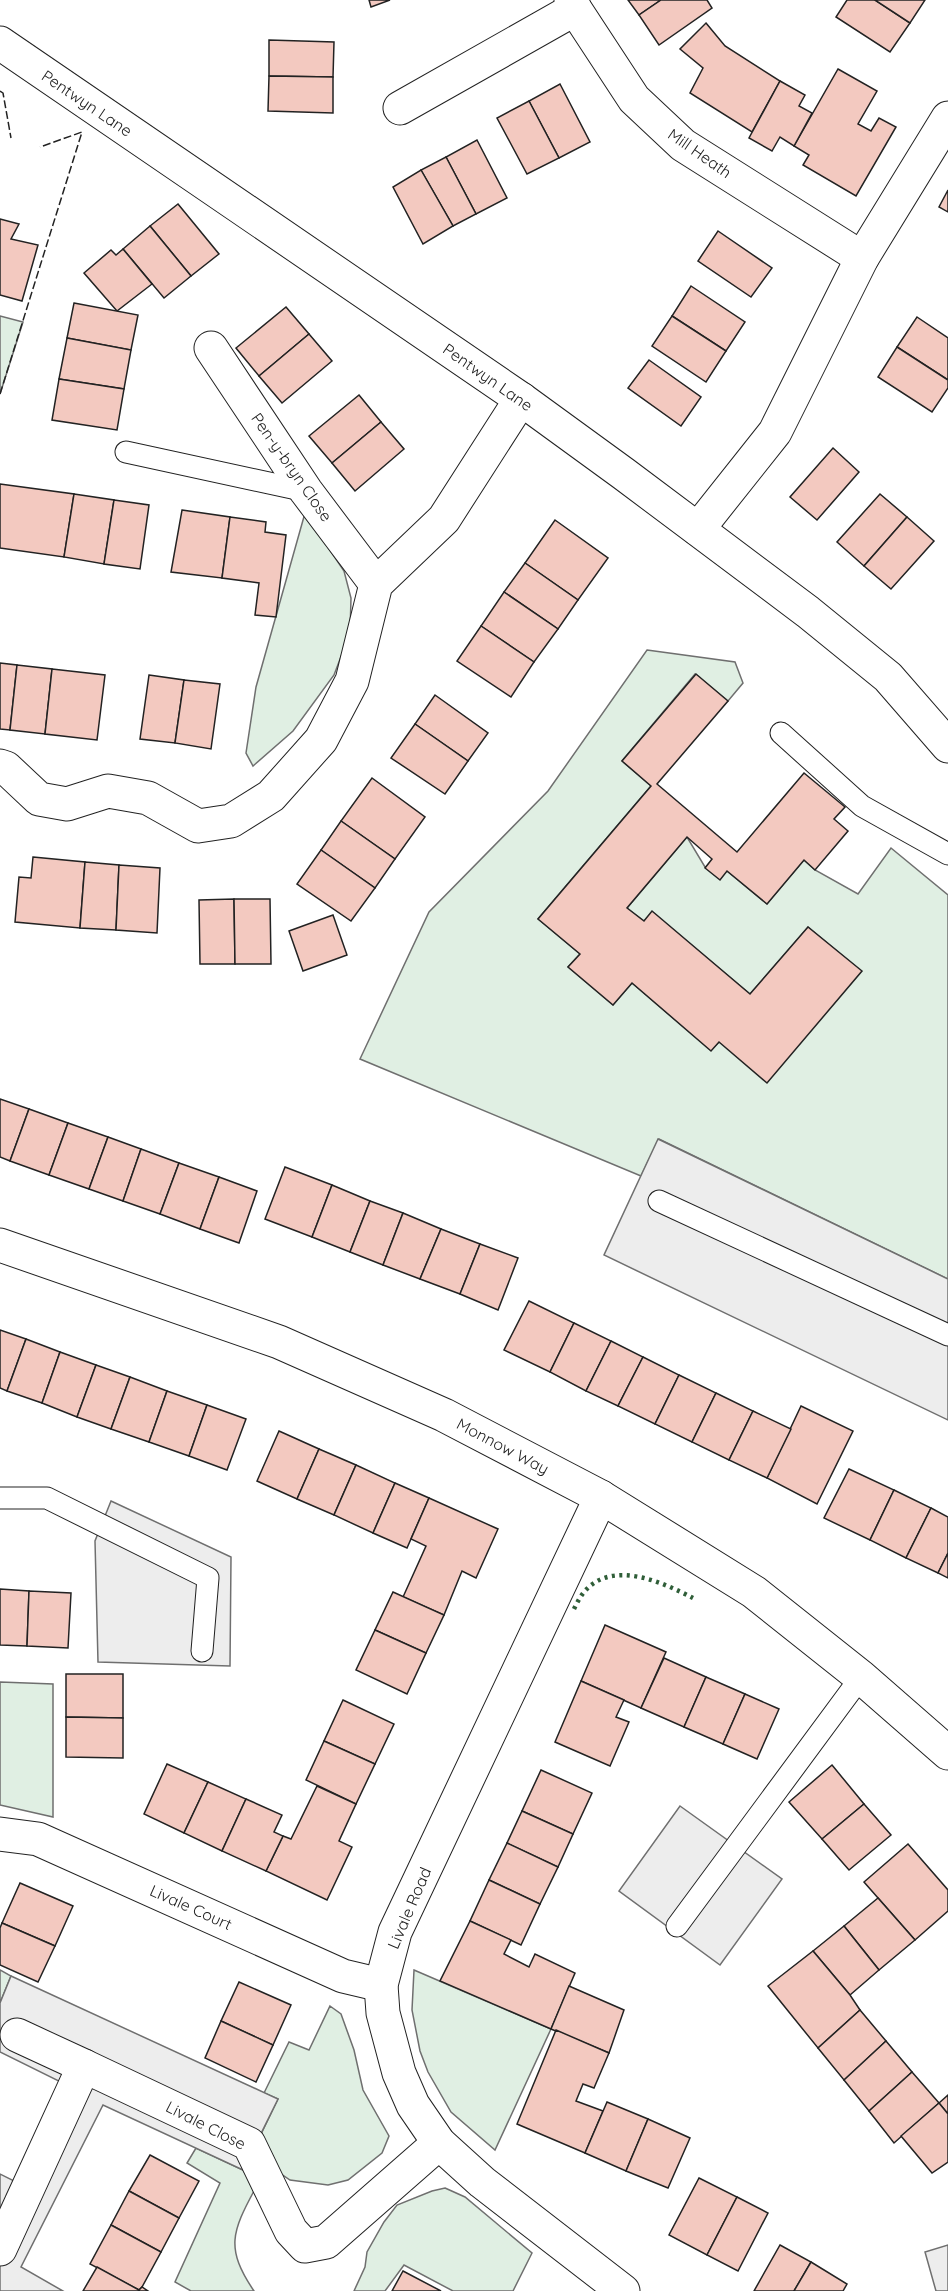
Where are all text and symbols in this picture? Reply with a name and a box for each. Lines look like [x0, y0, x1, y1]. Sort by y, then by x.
street label: Pentwyn Lane [38, 65, 136, 141]
street label: Mill Heath [664, 124, 736, 182]
street label: Pentwyn Lane [439, 339, 537, 415]
street label: Pen-y-bryn Close [247, 409, 337, 525]
street label: Monnow Way [453, 1413, 553, 1479]
street label: Livale Road [383, 1864, 435, 1952]
street label: Livale Court [147, 1880, 235, 1934]
street label: Livale Close [163, 2096, 249, 2154]

